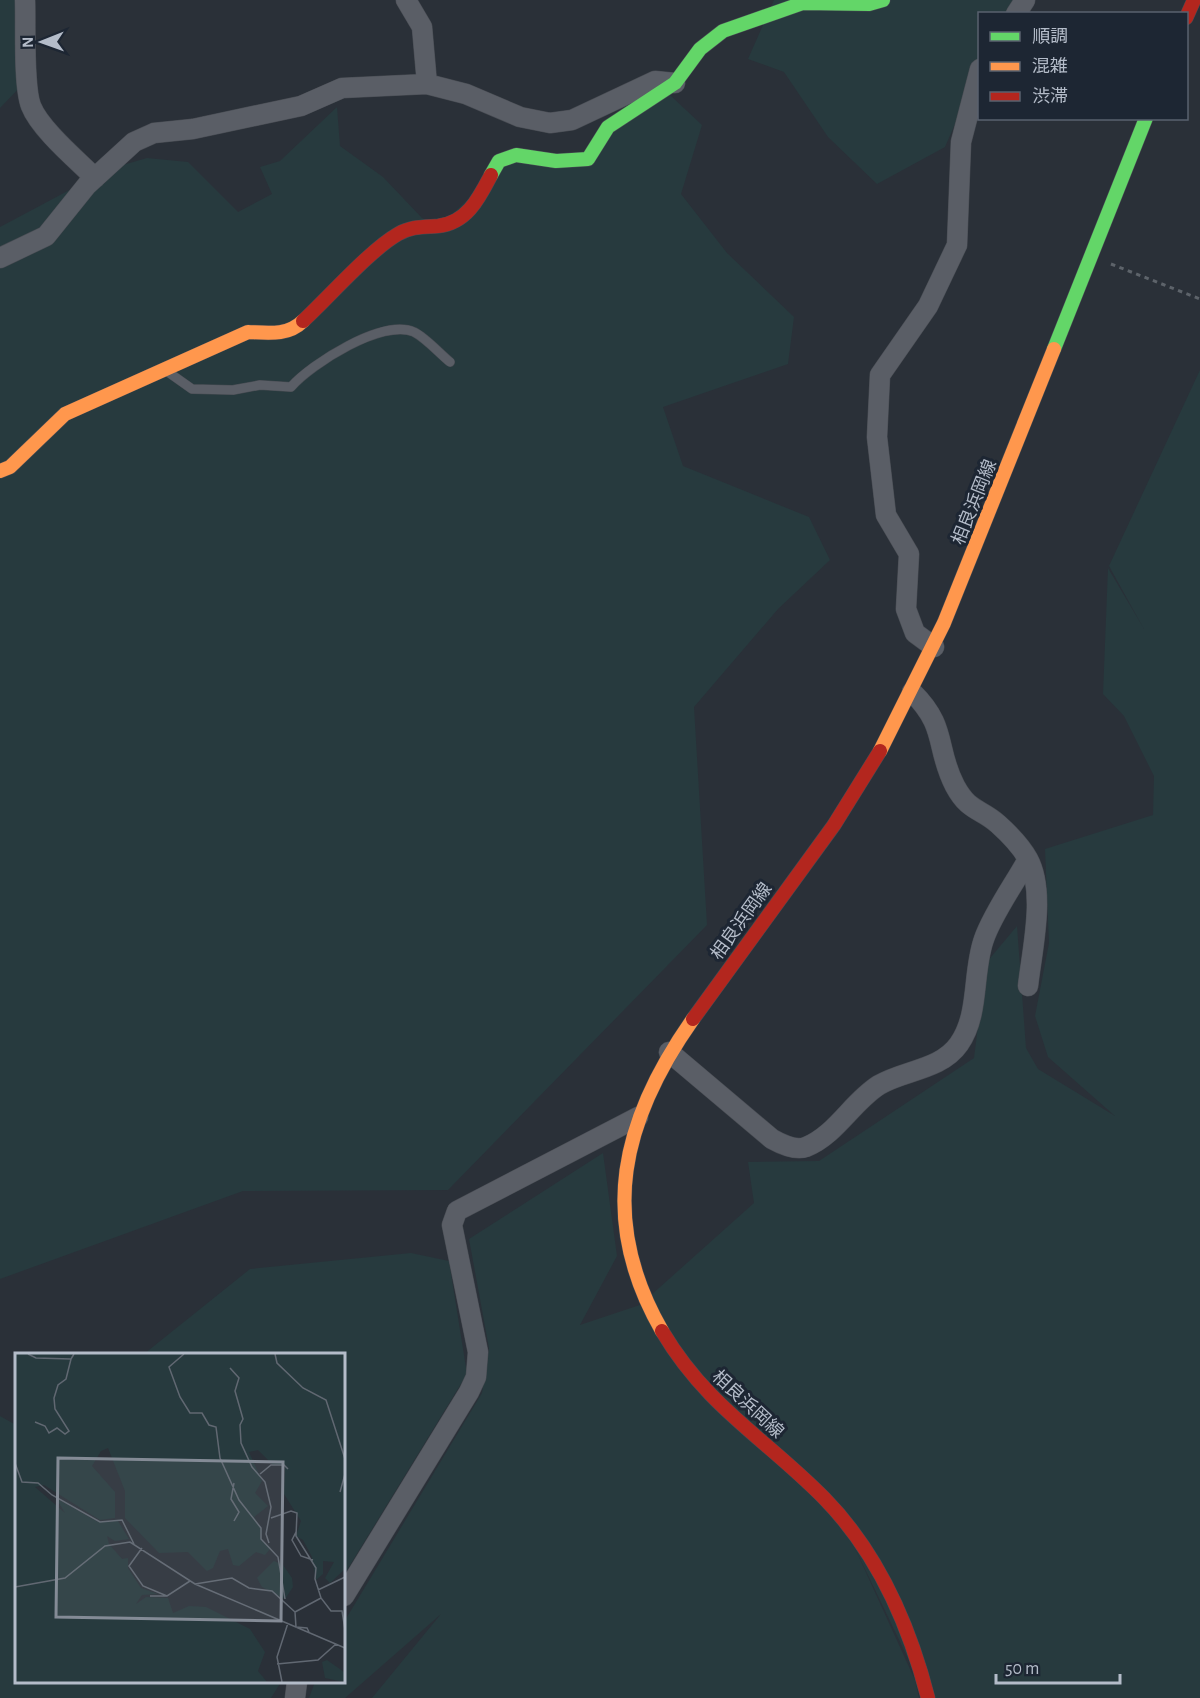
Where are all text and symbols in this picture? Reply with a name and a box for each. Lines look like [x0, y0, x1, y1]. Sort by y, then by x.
north arrow [12, 12, 72, 72]
legend [978, 12, 1188, 120]
text: 順調 [1032, 28, 1068, 46]
text: N [20, 37, 36, 48]
text: 混雑 [1032, 56, 1068, 76]
text: 渋滞 [1032, 87, 1068, 106]
street label: 相良浜岡線 [948, 457, 1000, 547]
street label: 相良浜岡線 [706, 879, 776, 963]
inset map [15, 1353, 345, 1683]
street label: 相良浜岡線 [708, 1366, 788, 1442]
scale bar [996, 1647, 1120, 1685]
text: 50 m [1005, 1660, 1039, 1678]

